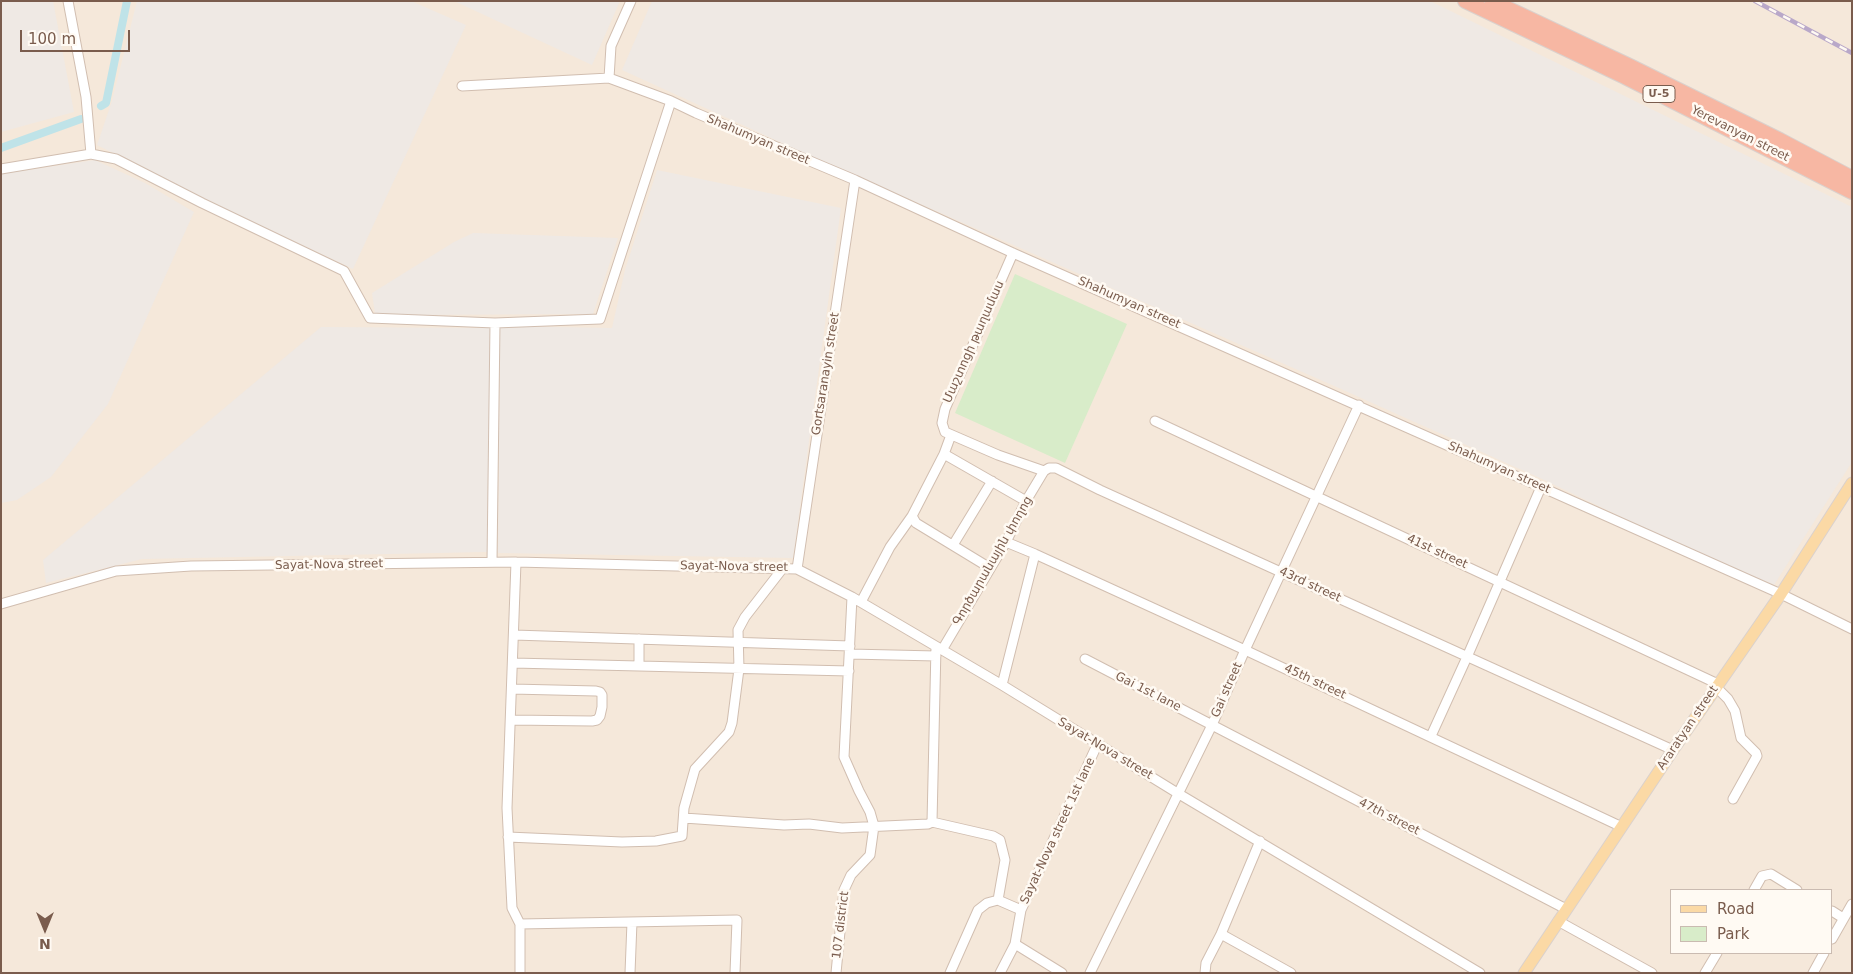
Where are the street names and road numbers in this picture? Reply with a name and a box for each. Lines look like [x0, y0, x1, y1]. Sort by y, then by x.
road number: Մ-5 [1643, 86, 1675, 102]
street label: Yerevanyan street [1689, 103, 1791, 165]
street label: Shahumyan street [704, 112, 812, 168]
street label: Shahumyan street [1076, 274, 1182, 332]
street label: Մաշտոցի թաղամաս [941, 279, 1007, 405]
street label: Gortsaranayin street [809, 312, 843, 436]
street label: Shahumyan street [1446, 439, 1552, 497]
street label: Գործարանային փողոց [950, 494, 1036, 628]
street label: 41st street [1404, 532, 1470, 572]
street label: Sayat-Nova street [275, 557, 383, 573]
street label: Sayat-Nova street [680, 559, 788, 575]
street label: 43rd street [1277, 564, 1343, 606]
street label: Gai street [1208, 660, 1246, 720]
street label: 45th street [1282, 661, 1348, 703]
street label: Gai 1st lane [1113, 669, 1183, 715]
street label: Araratyan street [1655, 683, 1721, 773]
street label: Sayat-Nova street [1055, 715, 1155, 783]
street label: Sayat-Nova street 1st lane [1018, 755, 1098, 907]
street label: 47th street [1356, 795, 1422, 839]
street label: 107 district [830, 890, 852, 960]

